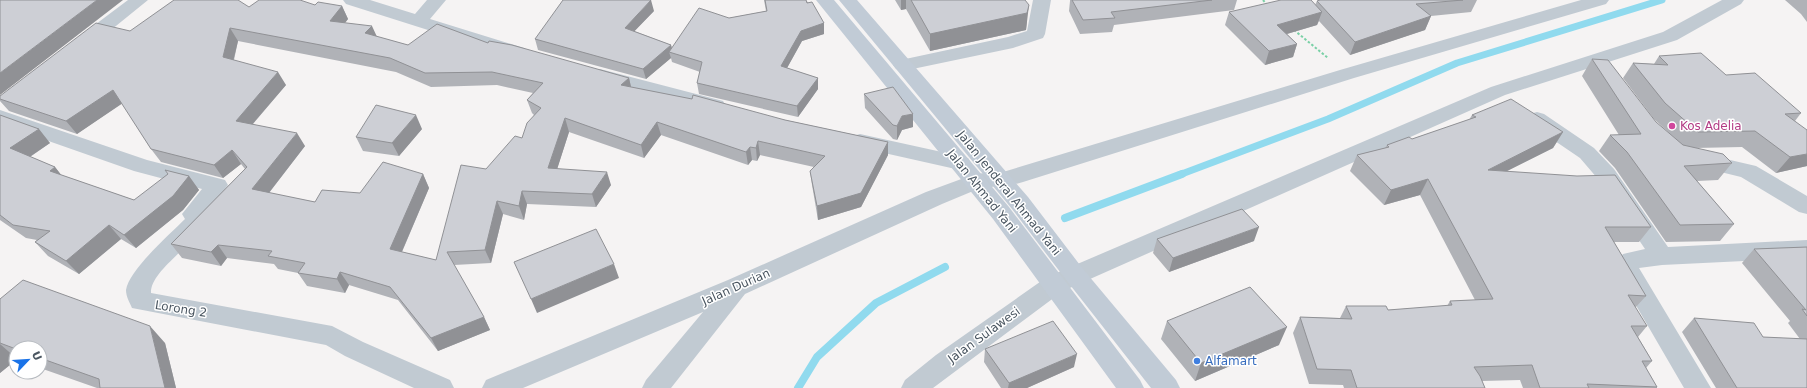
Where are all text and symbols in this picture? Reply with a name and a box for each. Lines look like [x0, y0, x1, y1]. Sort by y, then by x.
place label: Kos Adelia [1680, 119, 1742, 133]
marker: Kos Adelia [1667, 121, 1677, 131]
street label: Jalan Jenderal Ahmad Yani [954, 127, 1064, 258]
street label: Jalan Ahmad Yani [943, 146, 1020, 236]
street label: Jalan Durian [699, 266, 772, 309]
street label: Lorong 2 [154, 298, 208, 320]
street label: Jalan Sulawesi [944, 304, 1023, 366]
north arrow [8, 340, 48, 380]
text: U [29, 349, 44, 363]
place label: Alfamart [1205, 354, 1257, 368]
marker: Alfamart [1192, 356, 1202, 366]

